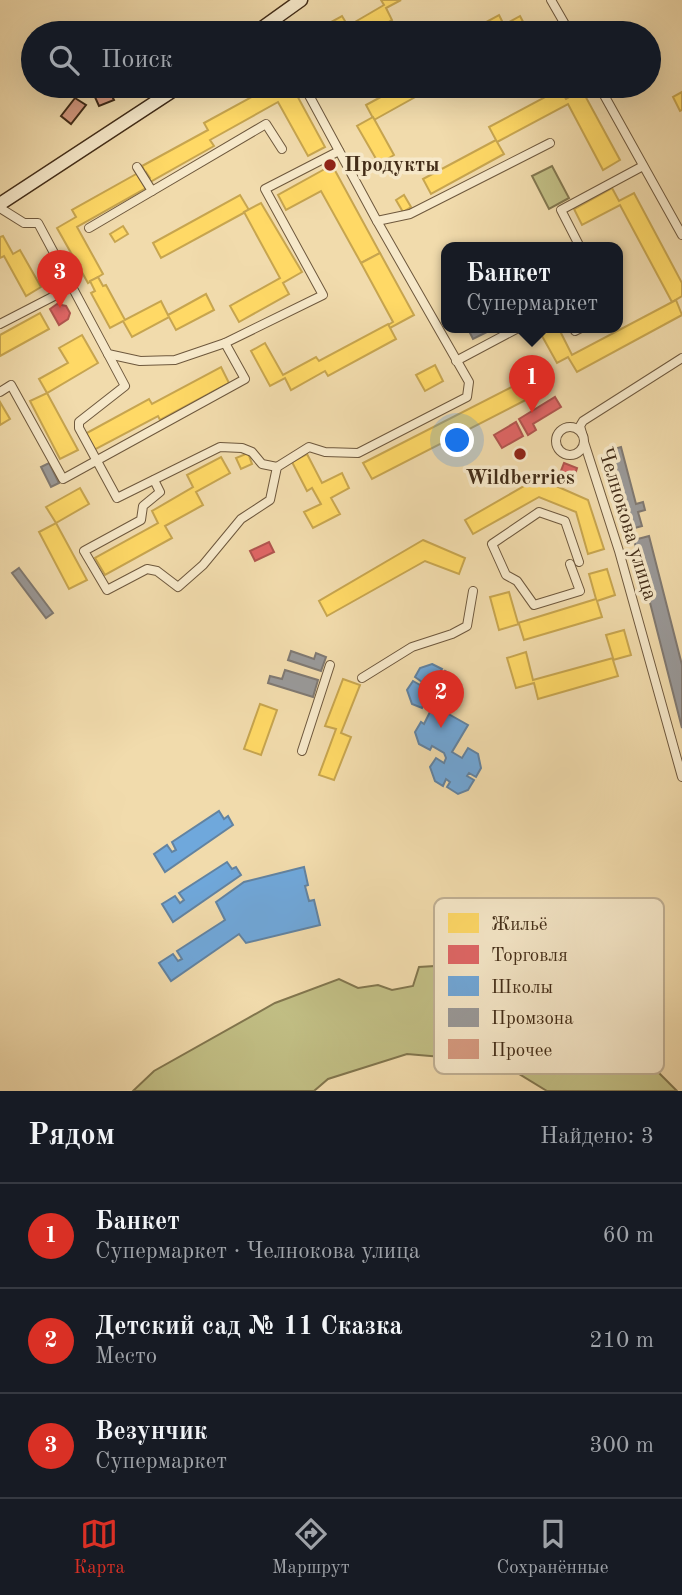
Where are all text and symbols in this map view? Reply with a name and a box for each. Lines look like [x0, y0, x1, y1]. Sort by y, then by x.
search box [21, 21, 661, 98]
icon: search [45, 41, 83, 79]
text: Поиск [101, 47, 173, 73]
place label: Продукты [344, 155, 440, 176]
marker: Продукты [322, 157, 338, 173]
popup [441, 242, 623, 333]
pin: 3 [37, 250, 83, 308]
text: Банкет [466, 261, 551, 287]
text: Супермаркет [466, 292, 598, 315]
pin: 1 [509, 355, 555, 413]
your location [440, 423, 474, 457]
street label: Челнокова улица [594, 445, 660, 603]
marker: Wildberries [512, 446, 528, 462]
place label: Wildberries [465, 468, 575, 489]
pin: 2 [418, 670, 464, 728]
legend [434, 898, 664, 1074]
text: Жильё [491, 916, 548, 935]
text: Торговля [491, 947, 568, 966]
text: Школы [491, 979, 553, 998]
text: Промзона [491, 1010, 574, 1029]
text: Прочее [491, 1042, 552, 1061]
text: Рядом [28, 1121, 115, 1151]
text: Найдено: 3 [540, 1125, 654, 1148]
text: Банкет [95, 1209, 180, 1235]
text: 1 [44, 1224, 58, 1247]
text: 60 m [603, 1224, 654, 1247]
text: Супермаркет · Челнокова улица [95, 1240, 420, 1263]
text: Детский сад № 11 Сказка [95, 1314, 403, 1340]
text: 2 [44, 1329, 58, 1352]
text: 210 m [589, 1329, 654, 1352]
text: Место [95, 1345, 157, 1368]
text: Везунчик [95, 1419, 207, 1445]
text: 3 [44, 1434, 58, 1457]
text: 300 m [589, 1434, 654, 1457]
text: Супермаркет [95, 1450, 227, 1473]
tab: Карта [73, 1515, 125, 1580]
tab: Маршрут [272, 1515, 350, 1580]
tab: Сохранённые [497, 1515, 609, 1580]

